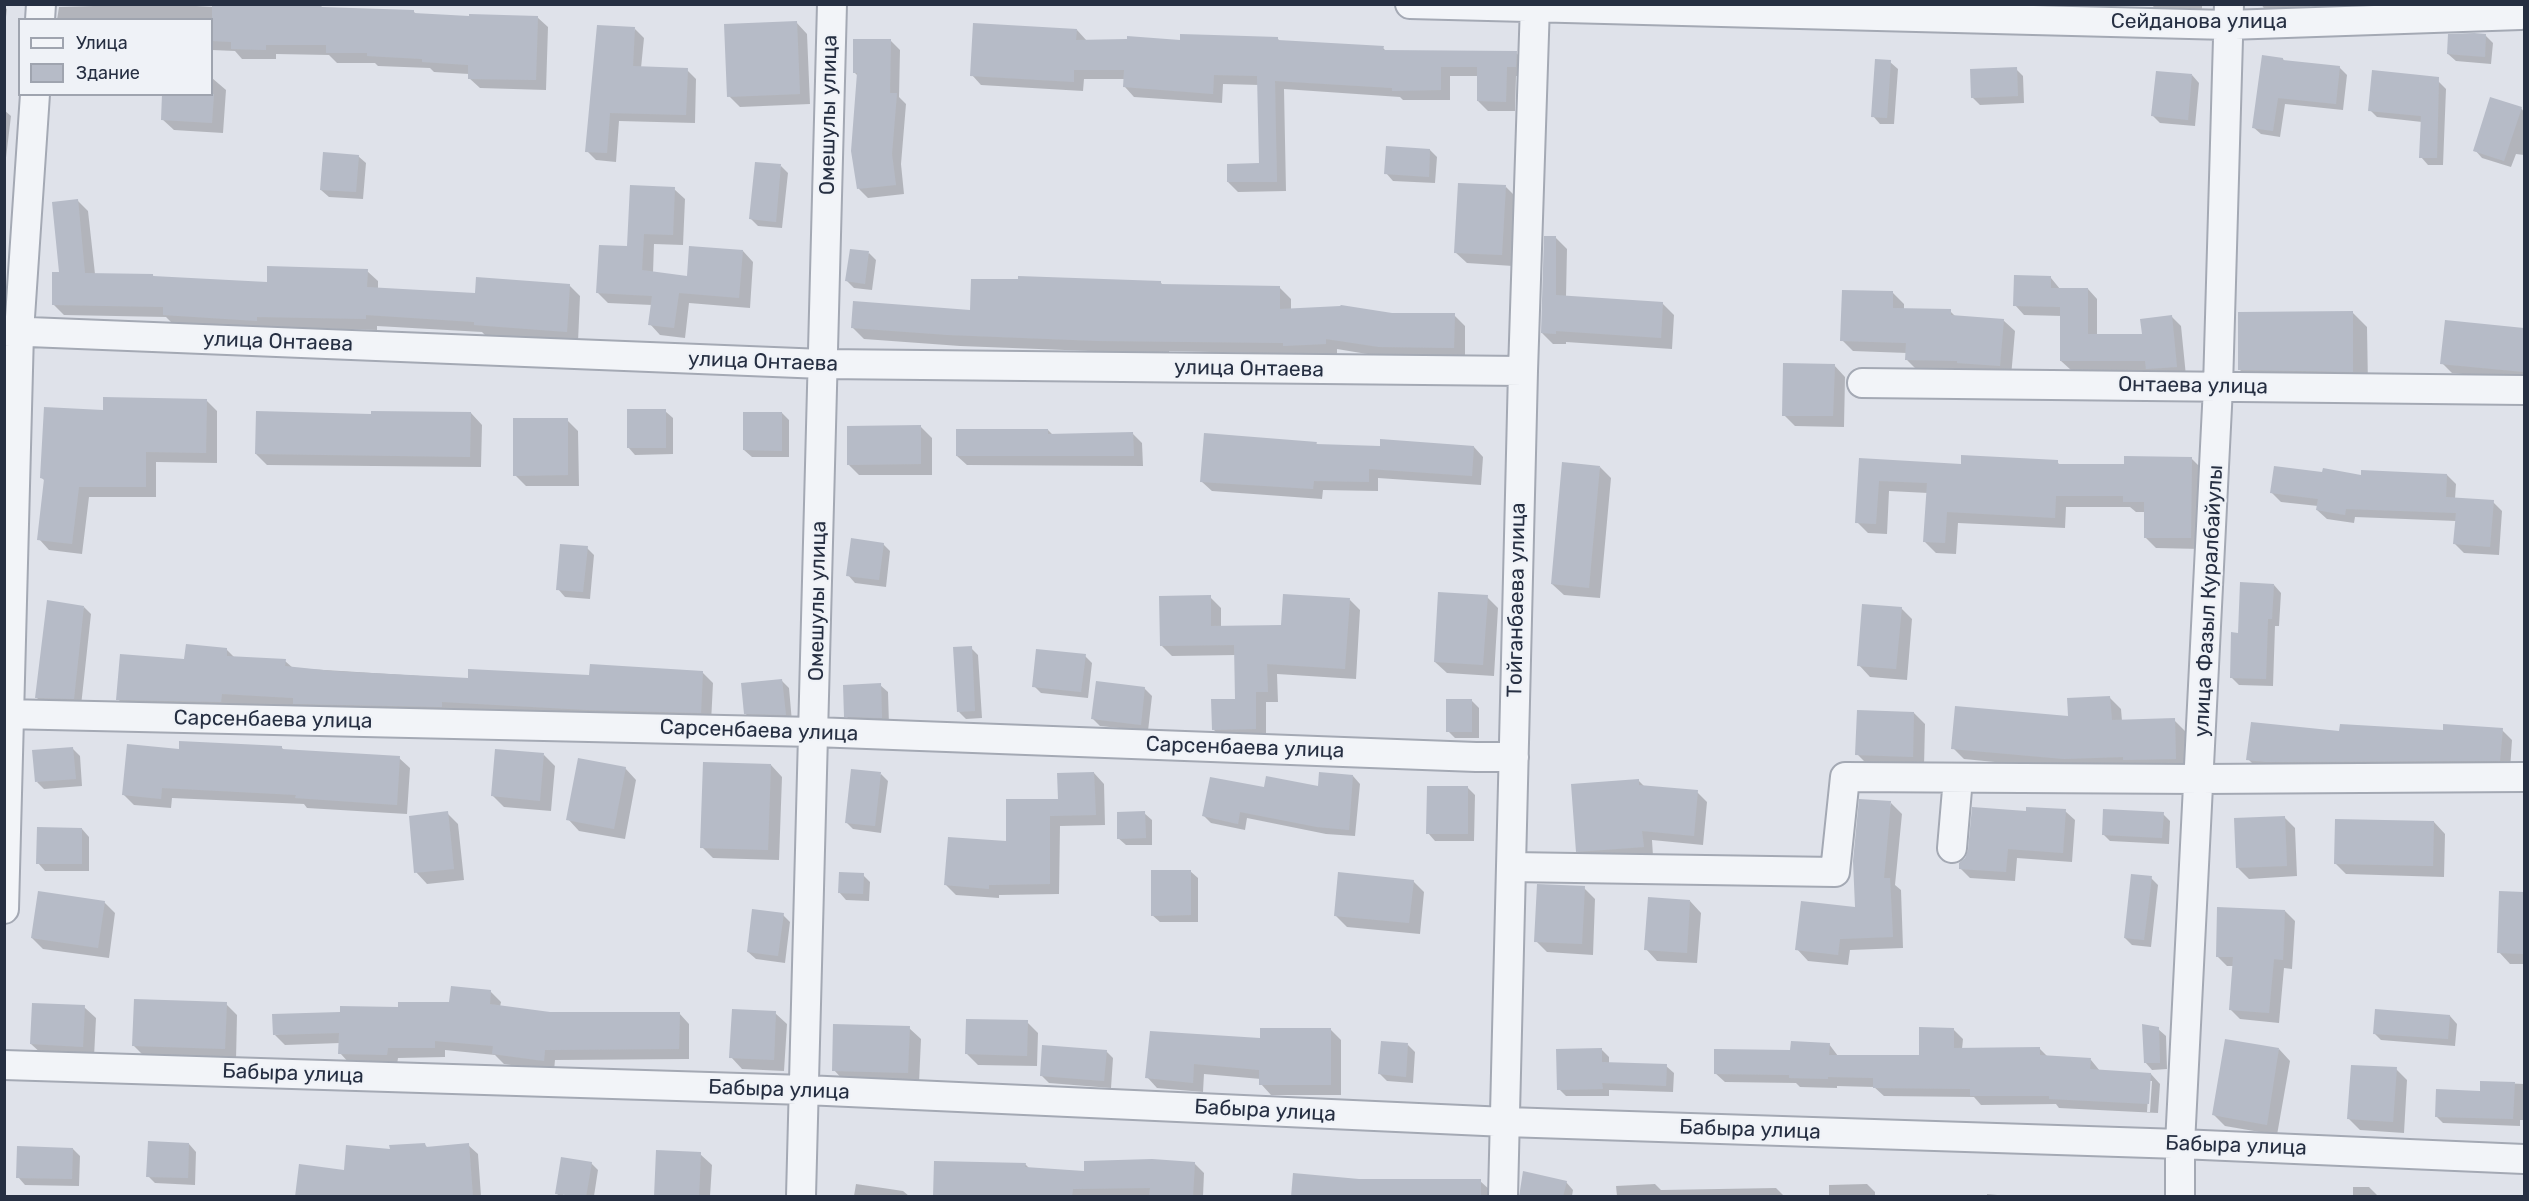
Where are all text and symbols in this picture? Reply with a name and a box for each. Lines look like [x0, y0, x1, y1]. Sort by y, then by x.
street label: Сейданова улица [2111, 9, 2287, 35]
legend [18, 18, 213, 96]
text: Улица [76, 32, 128, 54]
street label: Омешулы улица [815, 35, 843, 195]
text: Здание [76, 62, 140, 84]
street label: улица Онтаева [203, 327, 353, 357]
street label: улица Онтаева [688, 347, 838, 377]
street label: улица Онтаева [1174, 355, 1324, 383]
street label: Онтаева улица [2118, 372, 2268, 400]
street label: улица Фазыл Куралбайулы [2189, 464, 2229, 738]
street label: Тойганбаева улица [1503, 502, 1531, 698]
street label: Омешулы улица [804, 521, 832, 681]
street label: Сарсенбаева улица [173, 706, 373, 734]
street label: Сарсенбаева улица [659, 715, 859, 747]
street label: Сарсенбаева улица [1145, 732, 1345, 764]
street label: Бабыра улица [222, 1059, 364, 1089]
street label: Бабыра улица [708, 1075, 850, 1105]
street label: Бабыра улица [1194, 1095, 1336, 1127]
street label: Бабыра улица [1679, 1115, 1821, 1145]
street label: Бабыра улица [2165, 1131, 2307, 1161]

